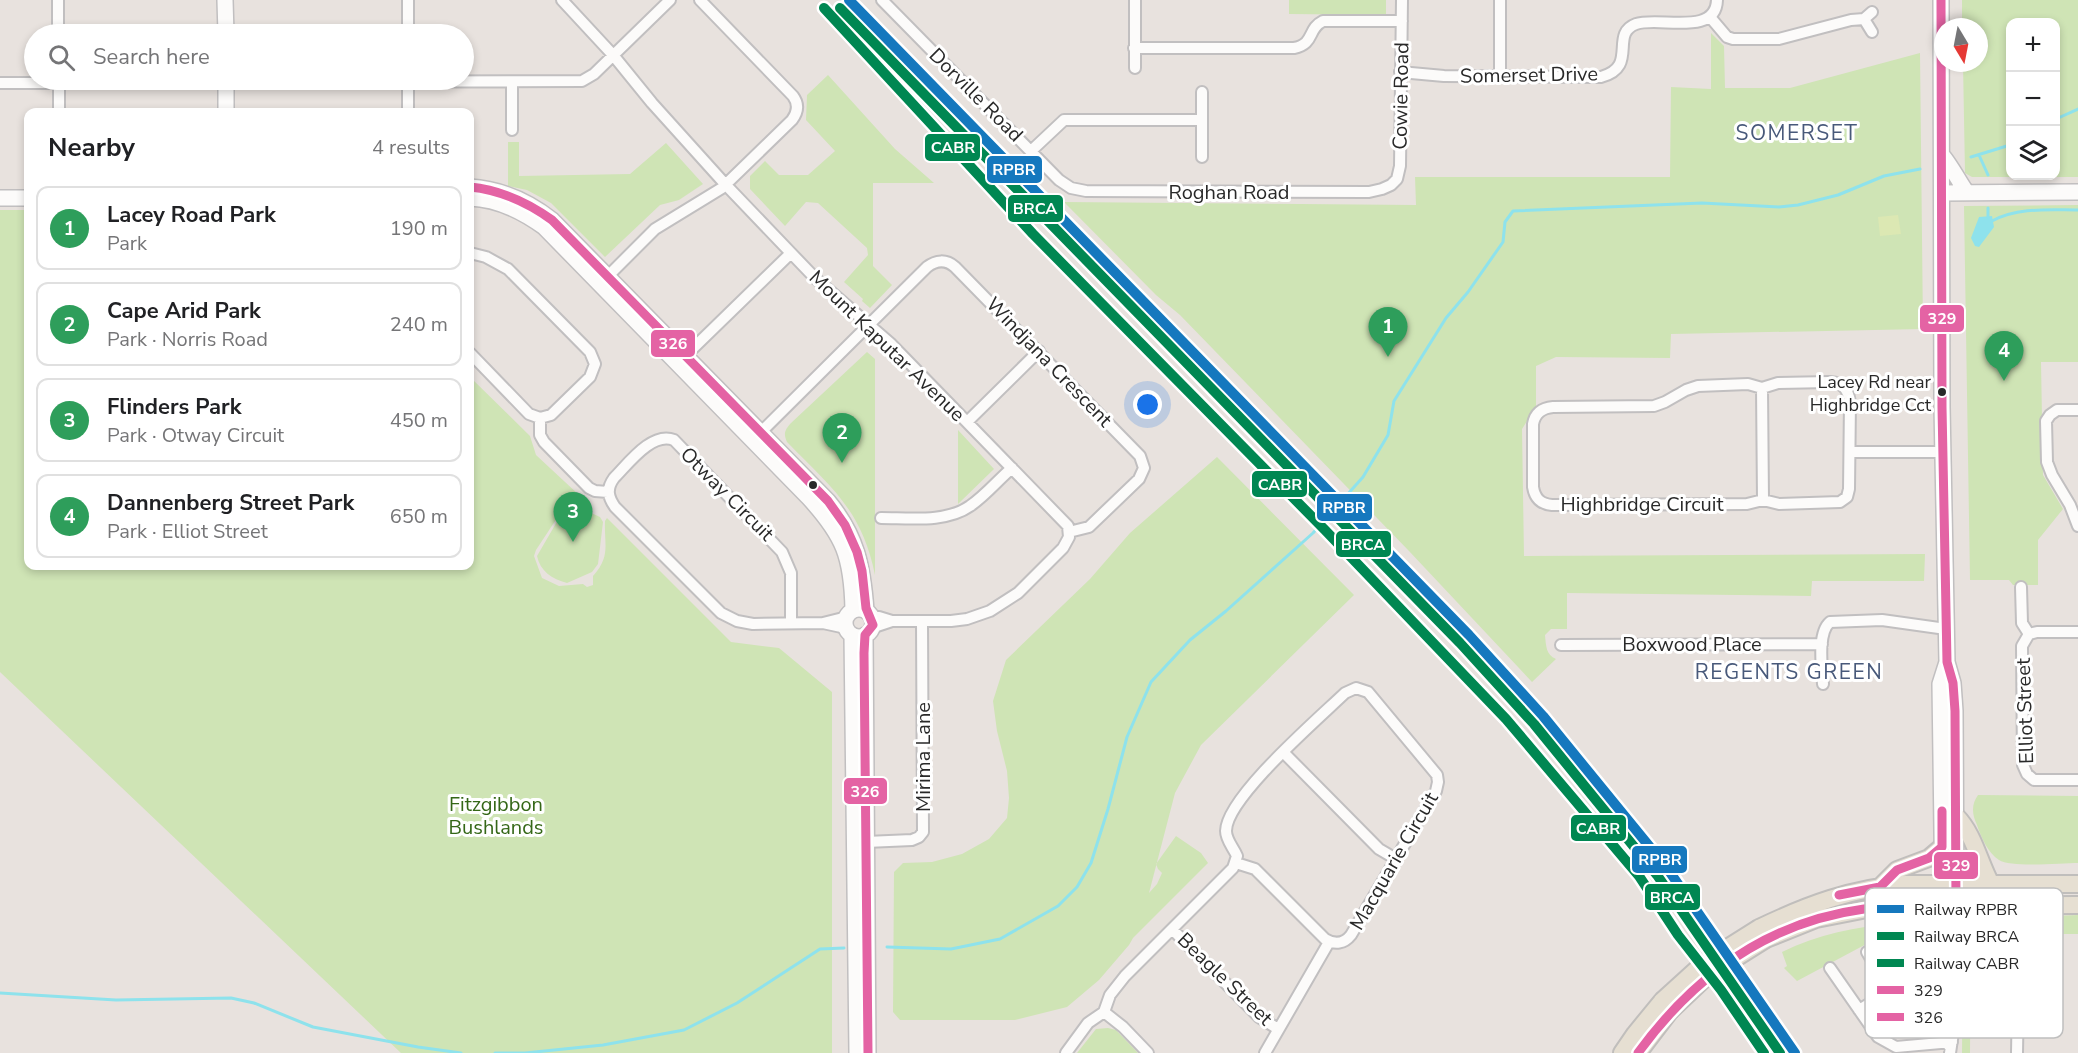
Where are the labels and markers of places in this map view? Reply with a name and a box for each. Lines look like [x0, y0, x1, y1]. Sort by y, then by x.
pin: 1 [1368, 308, 1408, 357]
pin: 4 [1984, 332, 2024, 381]
place label: Lacey Rd near Highbridge Cct [1810, 370, 1932, 417]
marker: Lacey Rd near Highbridge Cct [1936, 386, 1948, 398]
pin: 2 [822, 414, 862, 463]
unlabelled marker [807, 479, 819, 491]
pin: 3 [554, 492, 592, 542]

